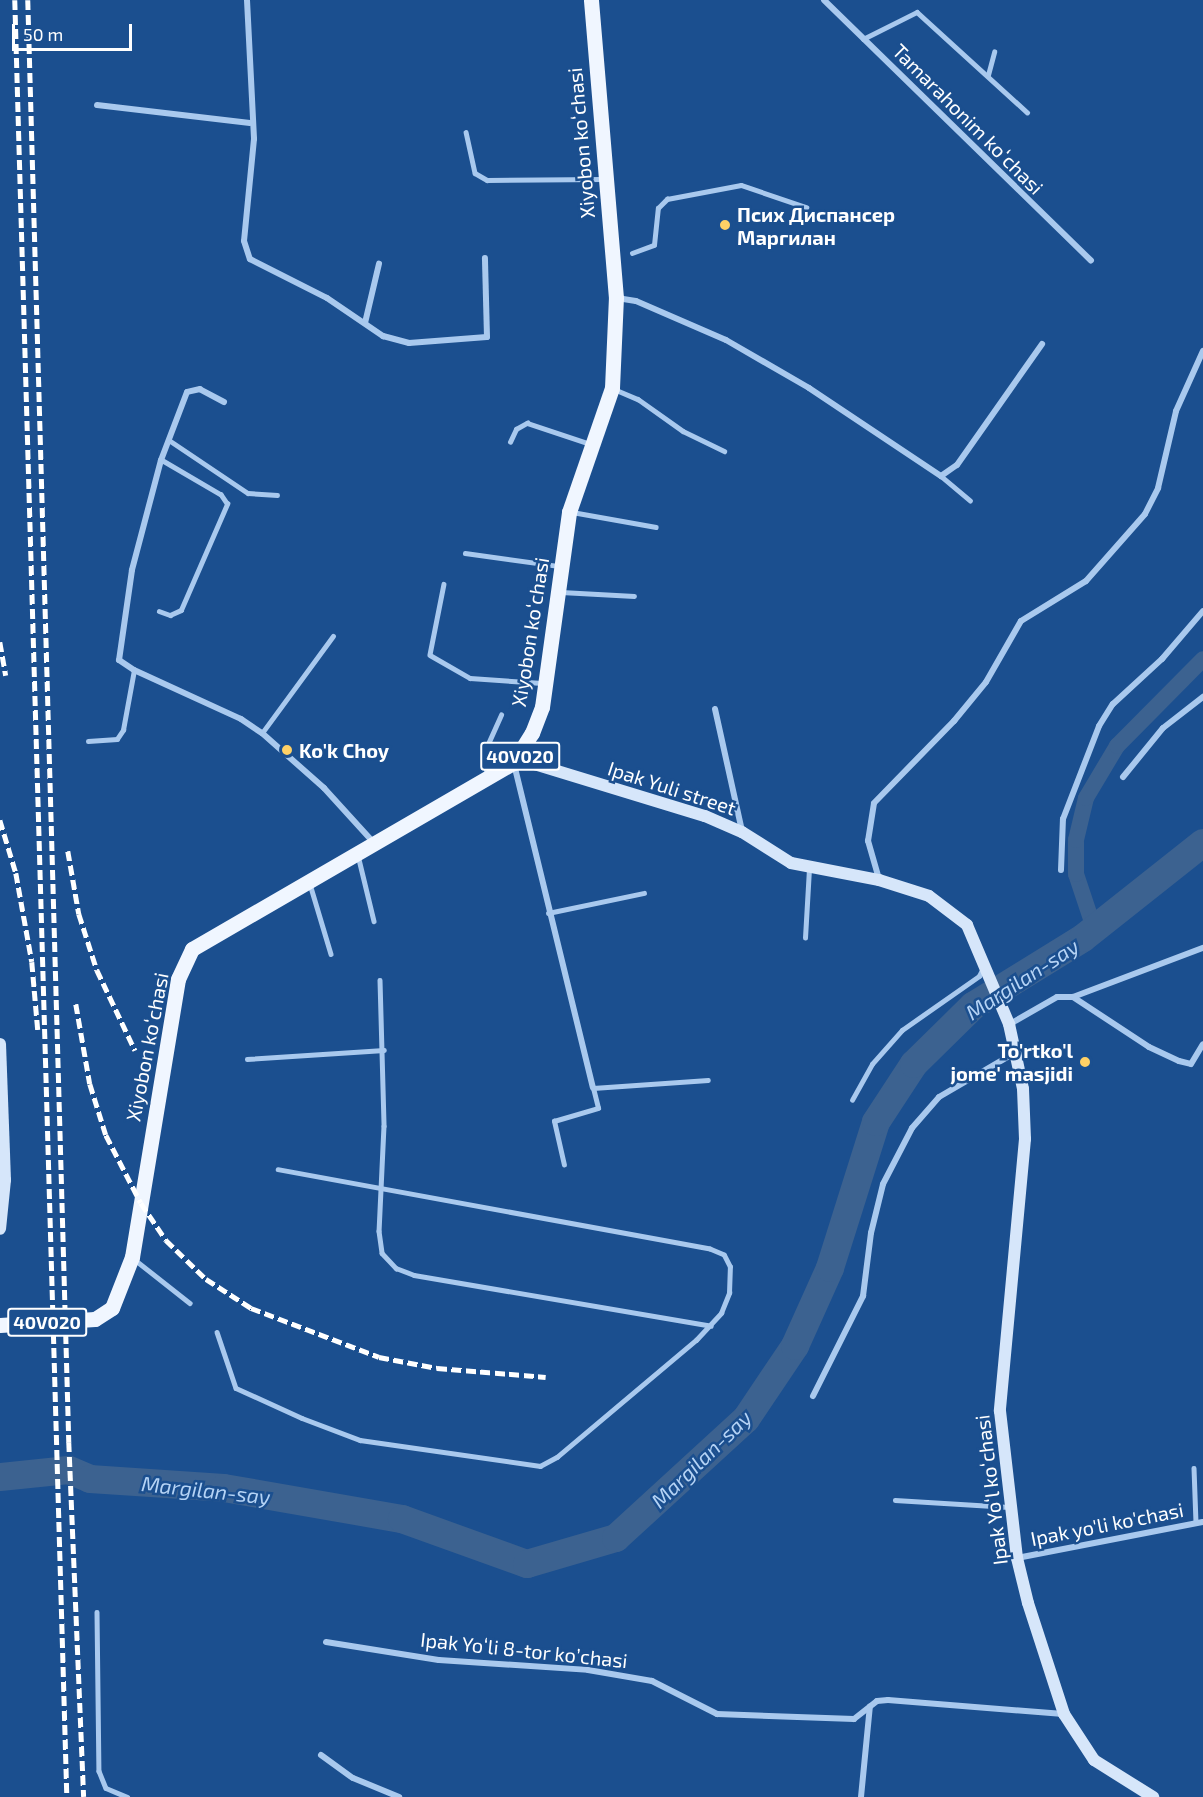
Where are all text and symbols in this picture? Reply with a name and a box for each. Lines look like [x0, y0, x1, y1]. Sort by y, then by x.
scale bar [15, 12, 135, 50]
text: 50 m [23, 23, 63, 45]
street label: Tamarahonim koʻchasi [888, 39, 1048, 199]
street label: Xiyobon koʻchasi [562, 67, 600, 219]
place label: Псих Диспансер Маргилан [737, 202, 895, 249]
marker: Псих Диспансер Маргилан [718, 218, 732, 232]
street label: Xiyobon koʻchasi [506, 555, 554, 709]
place label: Ko'k Choy [299, 738, 389, 762]
road number: 40V020 [480, 741, 560, 771]
marker: Ko'k Choy [280, 743, 294, 757]
street label: Ipak Yuli street [605, 756, 739, 820]
water label: Margilan-say [961, 933, 1083, 1025]
street label: Xiyobon koʻchasi [121, 971, 173, 1123]
place label: To'rtko'l jome' masjidi [950, 1038, 1073, 1085]
marker: To'rtko'l jome' masjidi [1078, 1055, 1092, 1069]
road number: 40V020 [6, 1307, 88, 1337]
water label: Margilan-say [646, 1405, 756, 1513]
street label: Ipak Yoʻl koʻchasi [970, 1413, 1012, 1567]
water label: Margilan-say [140, 1471, 272, 1509]
street label: Ipak yo'li ko'chasi [1028, 1497, 1186, 1551]
street label: Ipak Yoʻli 8-tor koʼchasi [419, 1627, 629, 1673]

